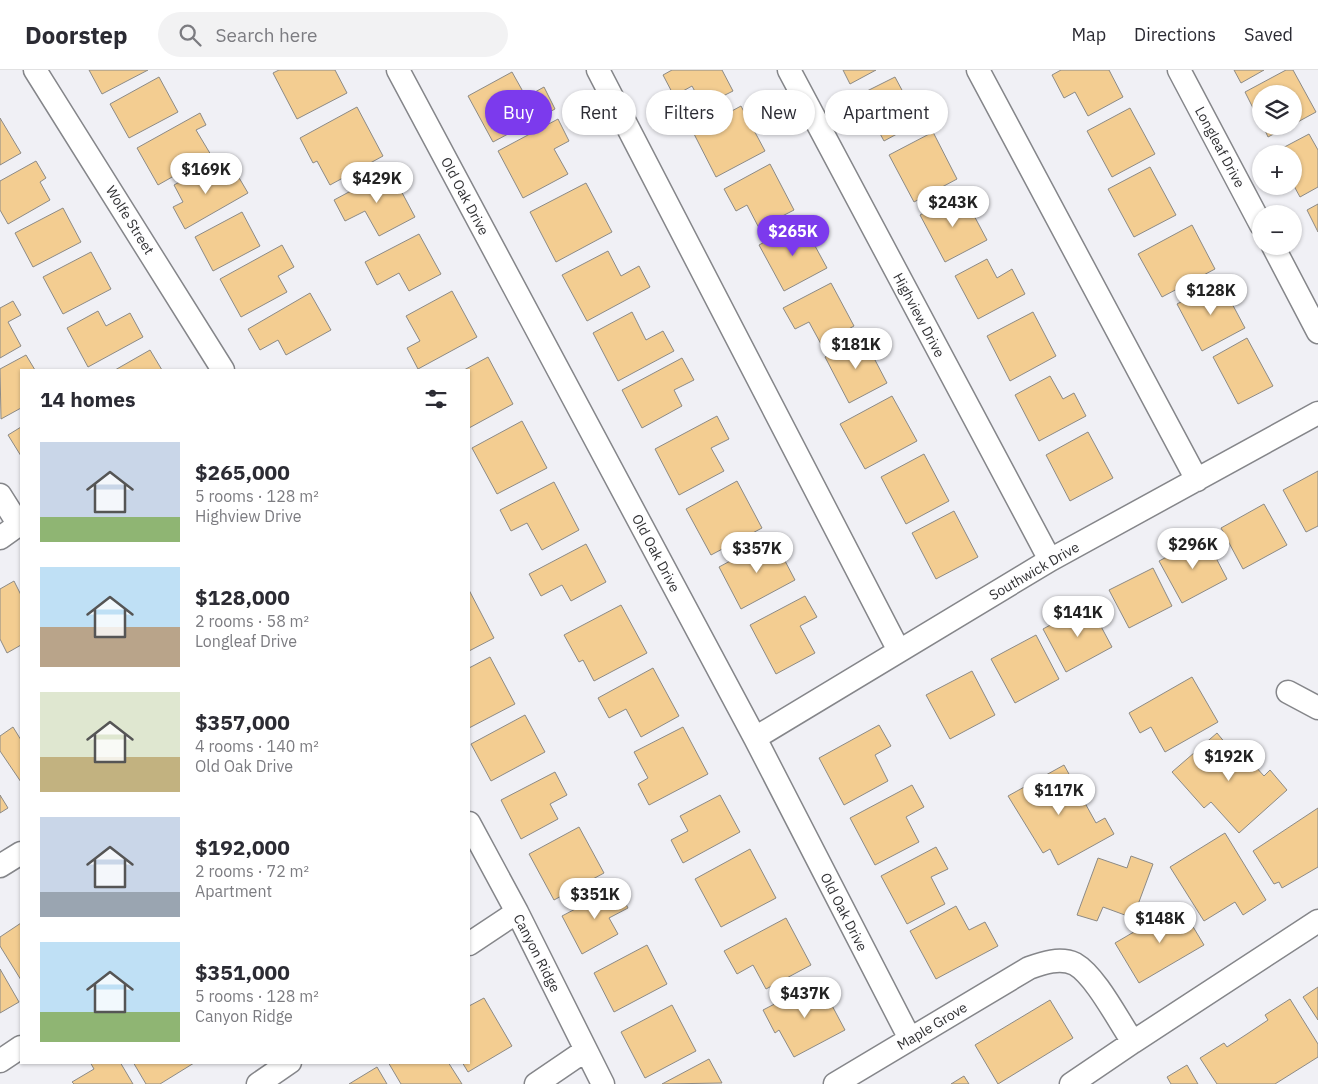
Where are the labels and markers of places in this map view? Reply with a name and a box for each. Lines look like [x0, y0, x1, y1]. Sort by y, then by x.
pin: $169K [171, 152, 241, 195]
pin: $429K [342, 162, 412, 204]
pin: $243K [918, 186, 988, 228]
pin: $265K [758, 214, 828, 257]
pin: $128K [1176, 274, 1246, 316]
pin: $181K [821, 328, 891, 370]
pin: $296K [1158, 528, 1228, 570]
pin: $357K [722, 532, 792, 574]
pin: $141K [1043, 596, 1113, 638]
pin: $192K [1194, 740, 1264, 782]
pin: $117K [1024, 774, 1094, 816]
pin: $351K [560, 878, 630, 920]
pin: $148K [1125, 902, 1195, 944]
pin: $437K [770, 976, 840, 1019]

